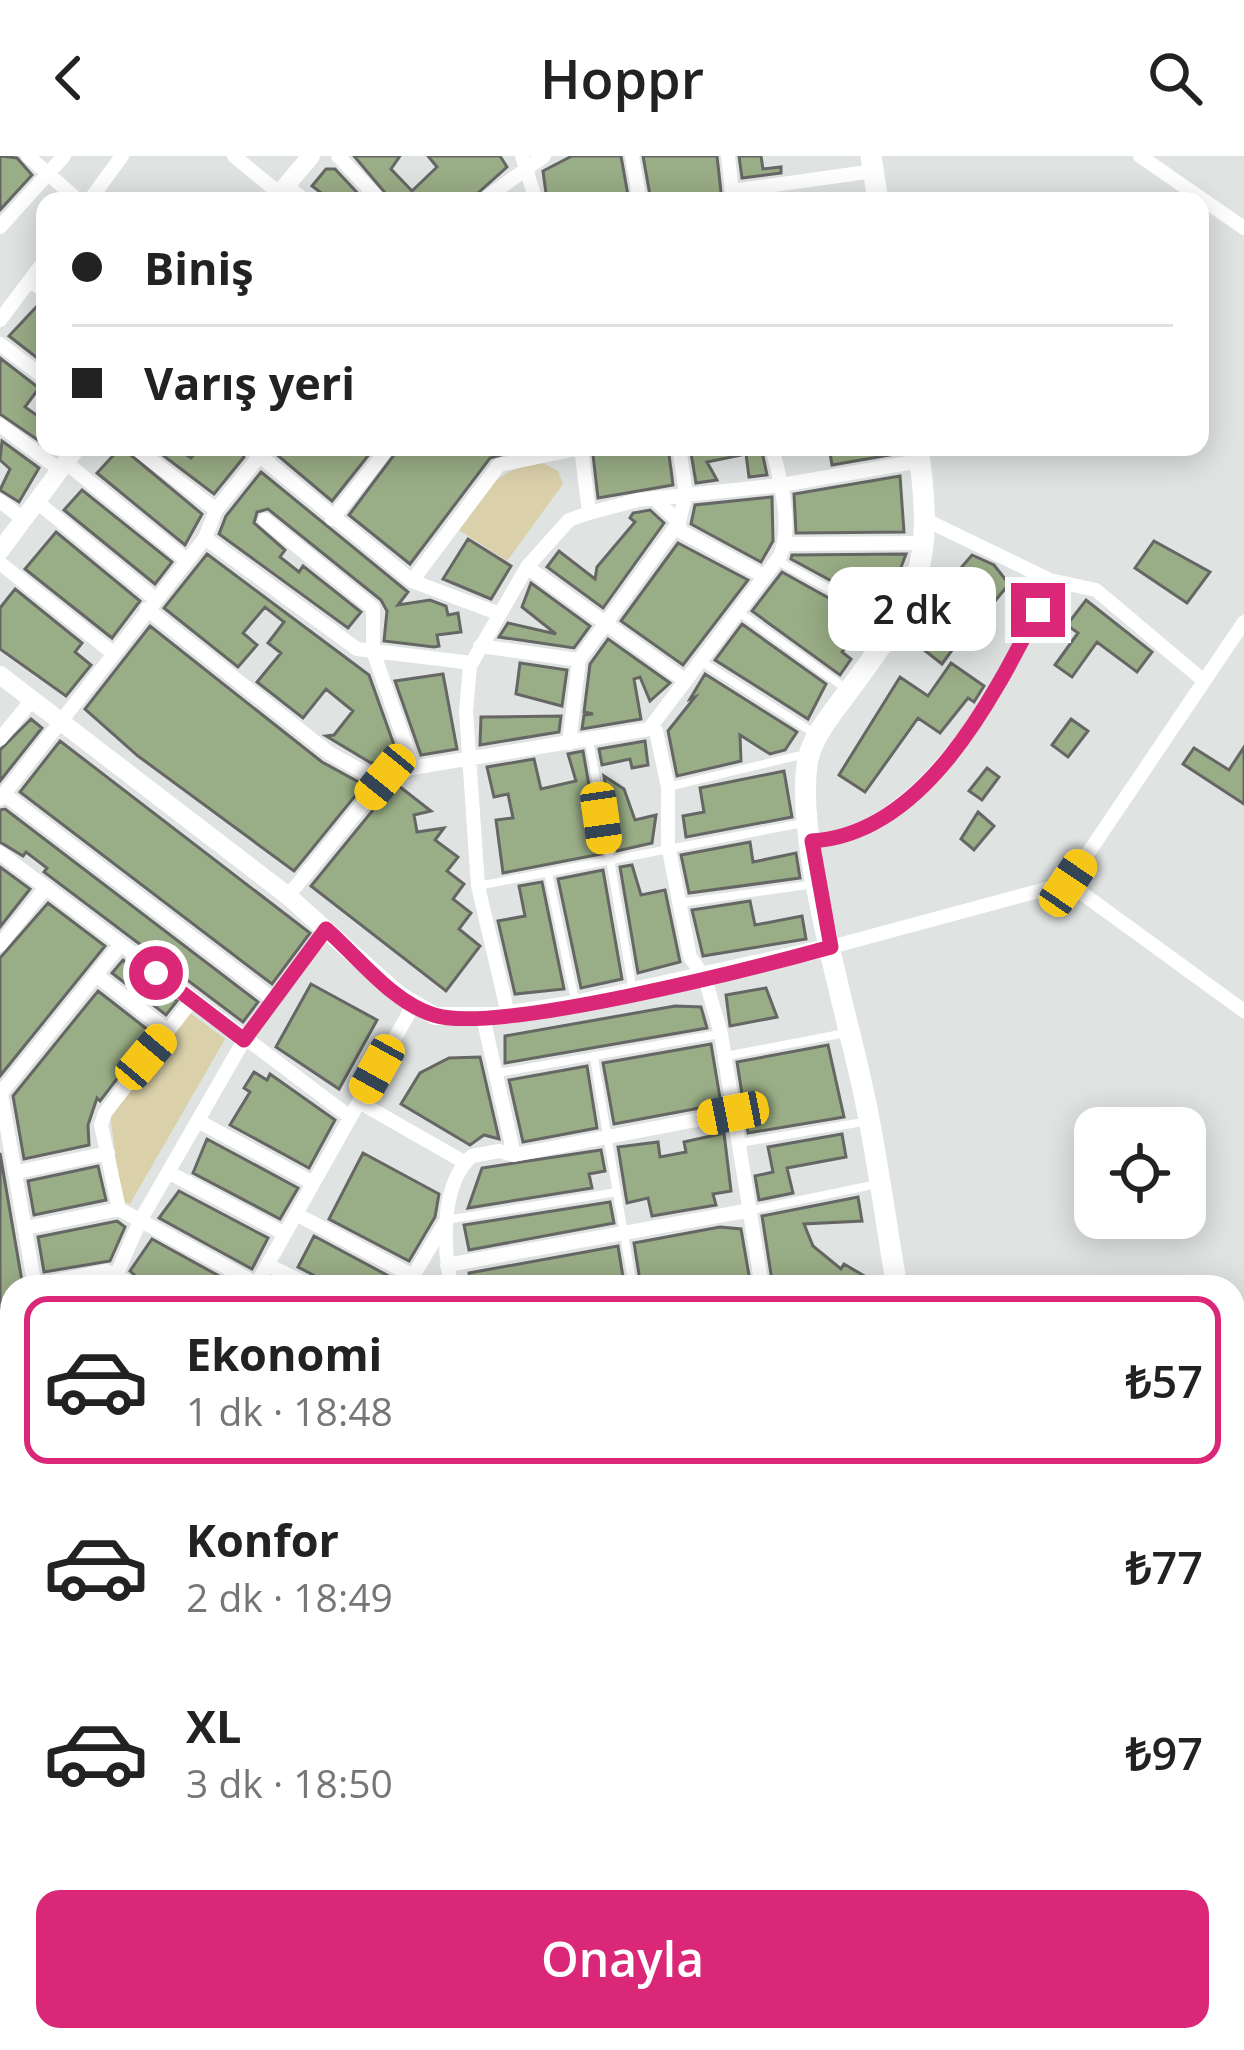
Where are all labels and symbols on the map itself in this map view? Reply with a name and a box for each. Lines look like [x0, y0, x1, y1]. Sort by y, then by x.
callout: 2 dk [828, 568, 996, 652]
route end [1011, 583, 1065, 637]
car [348, 738, 422, 816]
car [578, 780, 624, 856]
car [1033, 843, 1103, 923]
route start [129, 946, 183, 1000]
car [109, 1018, 183, 1096]
car [344, 1029, 410, 1109]
car [694, 1088, 772, 1138]

